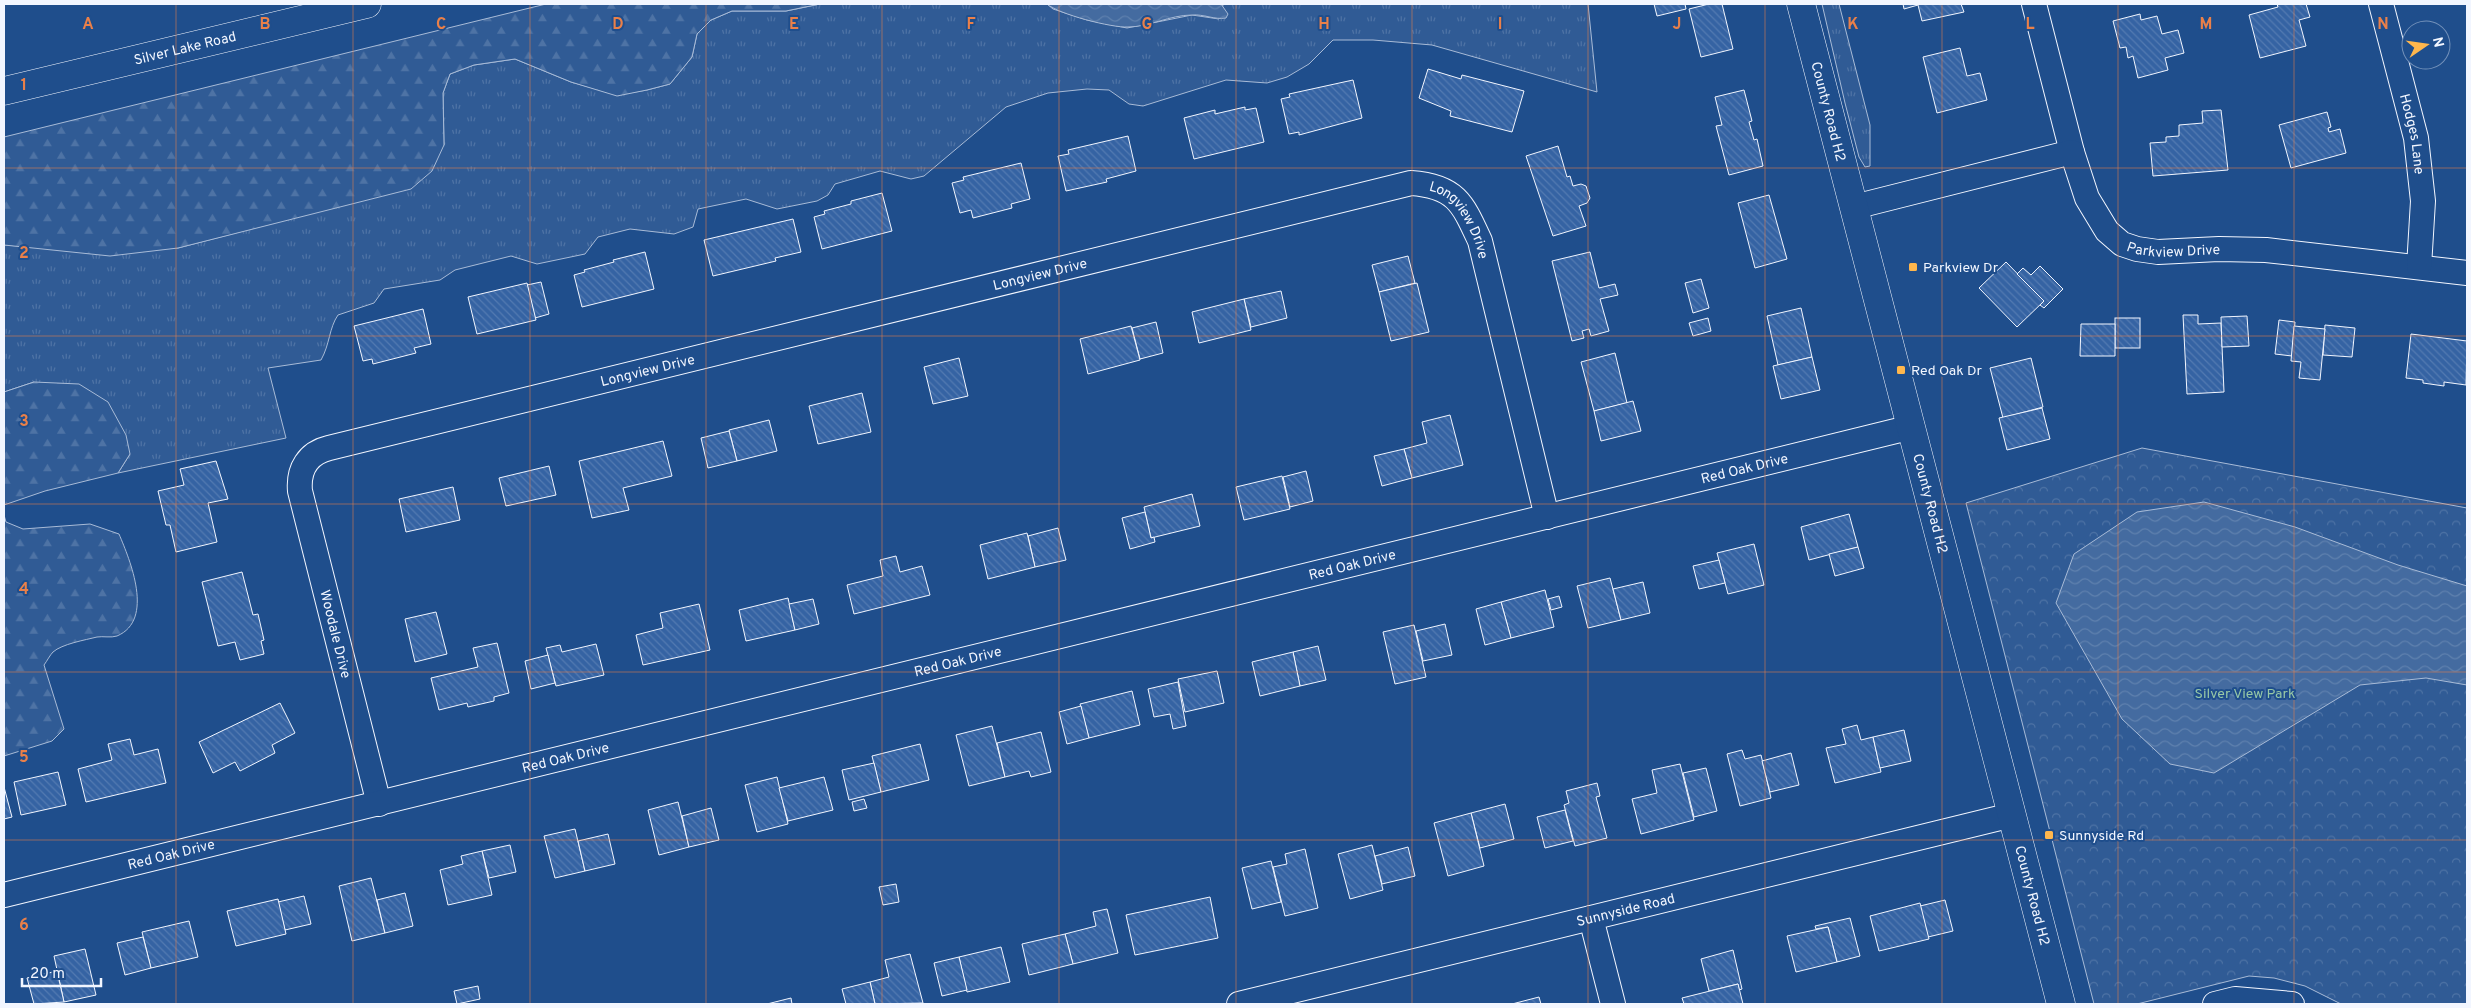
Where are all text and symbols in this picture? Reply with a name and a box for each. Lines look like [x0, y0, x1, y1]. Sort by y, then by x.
text: A [82, 15, 94, 35]
text: B [259, 15, 271, 35]
text: C [436, 15, 446, 35]
text: D [612, 15, 624, 35]
text: E [789, 15, 799, 35]
text: F [966, 15, 976, 35]
text: G [1142, 15, 1152, 35]
text: H [1318, 15, 1330, 35]
text: I [1498, 15, 1502, 35]
text: J [1673, 15, 1681, 35]
text: K [1847, 15, 1859, 35]
text: L [2025, 15, 2035, 35]
text: M [2200, 15, 2212, 35]
text: N [2377, 15, 2389, 35]
north arrow [2401, 20, 2451, 70]
street label: Silver Lake Road [132, 29, 238, 70]
text: N [2428, 36, 2447, 49]
street label: County Road H2 [1806, 60, 1849, 164]
text: 1 [21, 76, 27, 96]
street label: Hodges Lane [2395, 92, 2427, 175]
street label: Longview Drive [1427, 179, 1491, 261]
street label: Parkview Drive [2124, 239, 2220, 262]
text: 2 [19, 244, 29, 264]
street label: Longview Drive [991, 256, 1089, 295]
place label: Parkview Dr [1923, 260, 1999, 277]
marker: Parkview Dr [1907, 261, 1919, 273]
street label: Longview Drive [599, 352, 697, 391]
place label: Red Oak Dr [1911, 363, 1983, 380]
marker: Red Oak Dr [1895, 364, 1907, 376]
text: 3 [19, 412, 29, 432]
street label: Red Oak Drive [1699, 451, 1790, 488]
street label: County Road H2 [1908, 452, 1951, 556]
street label: Red Oak Drive [1307, 547, 1398, 585]
text: 4 [19, 580, 29, 600]
street label: Woodale Drive [315, 588, 354, 680]
street label: Red Oak Drive [913, 644, 1003, 681]
park label: Silver View Park [2195, 686, 2295, 703]
street label: Red Oak Drive [520, 740, 611, 778]
text: 5 [19, 748, 29, 768]
place label: Sunnyside Rd [2059, 828, 2144, 845]
marker: Sunnyside Rd [2043, 829, 2055, 841]
street label: Red Oak Drive [126, 837, 217, 874]
street label: County Road H2 [2010, 844, 2052, 947]
street label: Sunnyside Road [1575, 891, 1677, 931]
text: 6 [19, 916, 29, 936]
scale bar [22, 956, 101, 988]
text: 20 m [30, 965, 65, 984]

